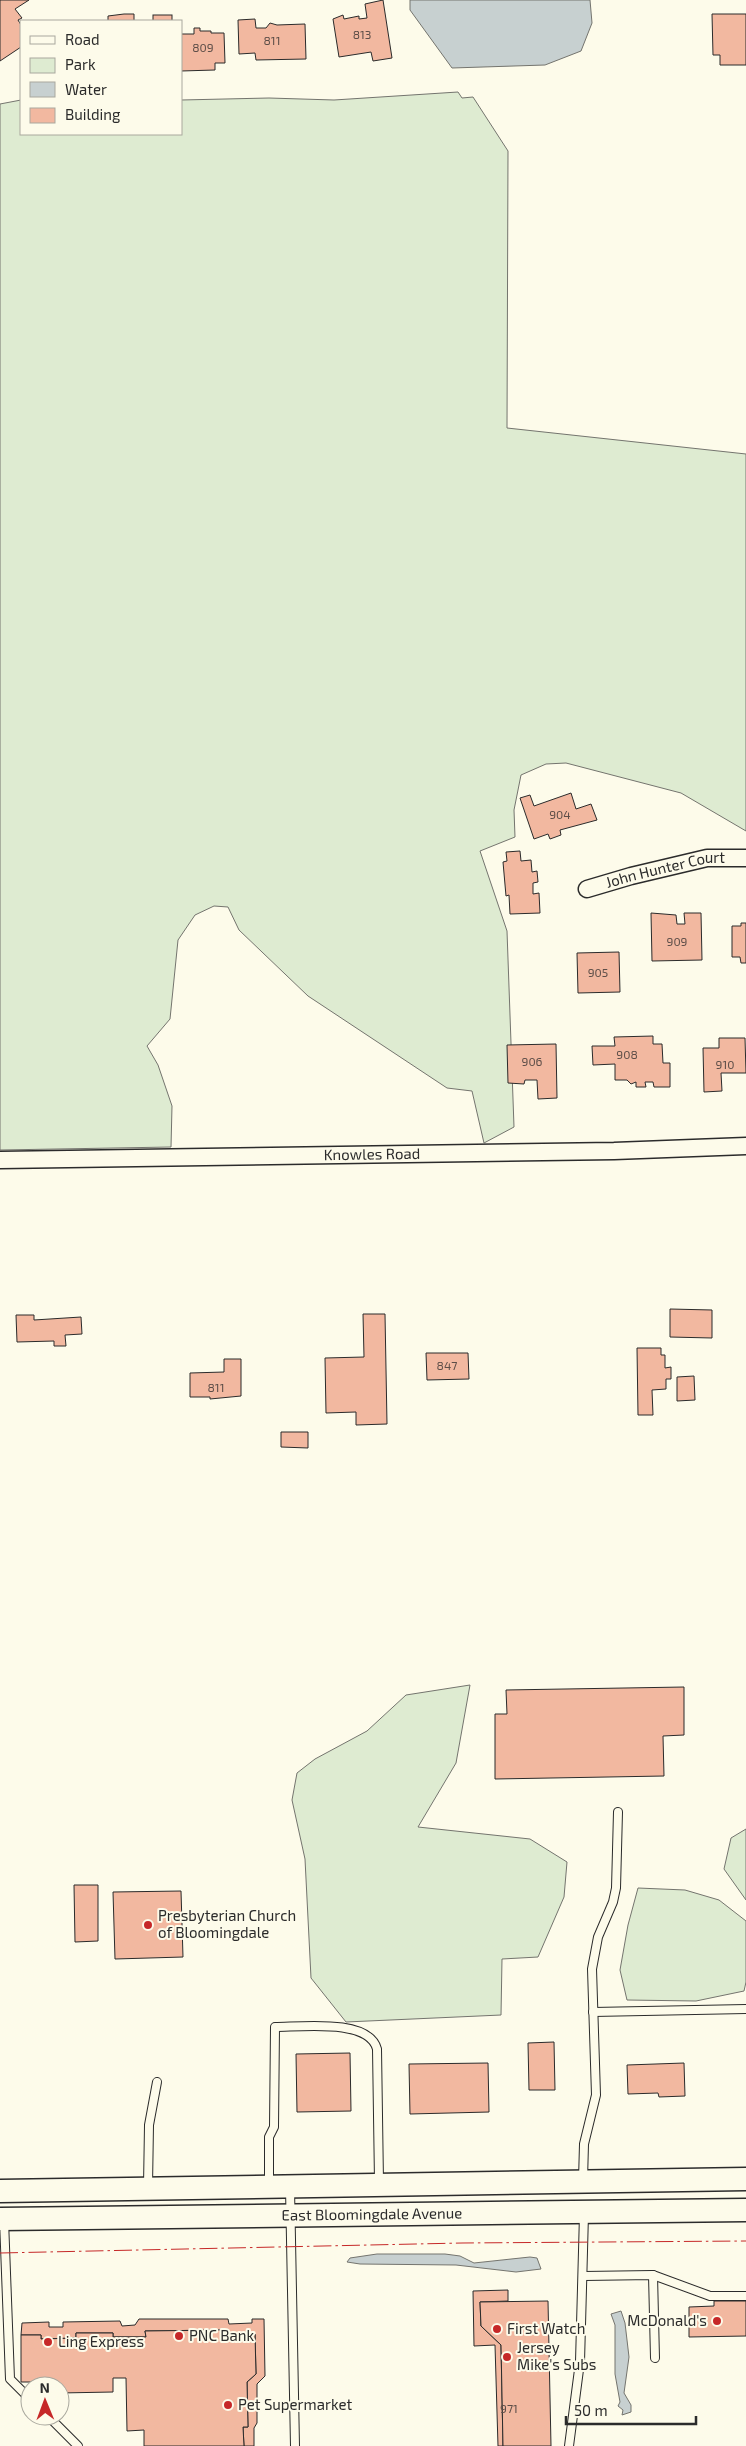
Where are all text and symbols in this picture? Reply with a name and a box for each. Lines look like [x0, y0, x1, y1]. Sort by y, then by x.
legend [20, 20, 182, 135]
house number: 813 [353, 27, 371, 41]
text: Road [65, 30, 100, 48]
house number: 811 [264, 33, 280, 47]
house number: 809 [192, 40, 214, 54]
text: Park [65, 55, 96, 73]
text: Water [65, 80, 107, 98]
text: Building [65, 105, 121, 123]
house number: 904 [549, 807, 571, 821]
street label: John Hunter Court [603, 848, 725, 891]
house number: 909 [667, 934, 688, 948]
house number: 905 [588, 965, 608, 979]
house number: 908 [616, 1047, 638, 1061]
house number: 906 [522, 1054, 543, 1068]
house number: 910 [716, 1057, 734, 1071]
street label: Knowles Road [324, 1144, 420, 1163]
house number: 847 [437, 1358, 457, 1372]
house number: 811 [208, 1380, 224, 1394]
place label: Presbyterian Church of Bloomingdale [158, 1906, 296, 1941]
marker: Presbyterian Church of Bloomingdale [142, 1919, 154, 1931]
street label: East Bloomingdale Avenue [281, 2203, 462, 2224]
place label: McDonald's [627, 2311, 707, 2329]
marker: McDonald's [711, 2315, 723, 2327]
place label: First Watch [507, 2319, 585, 2337]
marker: First Watch [491, 2323, 503, 2335]
place label: PNC Bank [189, 2326, 255, 2344]
marker: PNC Bank [173, 2330, 185, 2342]
place label: Ling Express [58, 2332, 144, 2350]
marker: Ling Express [42, 2336, 54, 2348]
place label: Jersey Mike's Subs [517, 2338, 596, 2373]
marker: Jersey Mike's Subs [501, 2351, 513, 2363]
north arrow [20, 2376, 70, 2426]
text: N [40, 2379, 50, 2396]
scale bar [566, 2394, 696, 2426]
place label: Pet Supermarket [238, 2395, 352, 2413]
marker: Pet Supermarket [222, 2399, 234, 2411]
house number: 971 [500, 2401, 518, 2415]
text: 50 m [574, 2401, 608, 2419]

